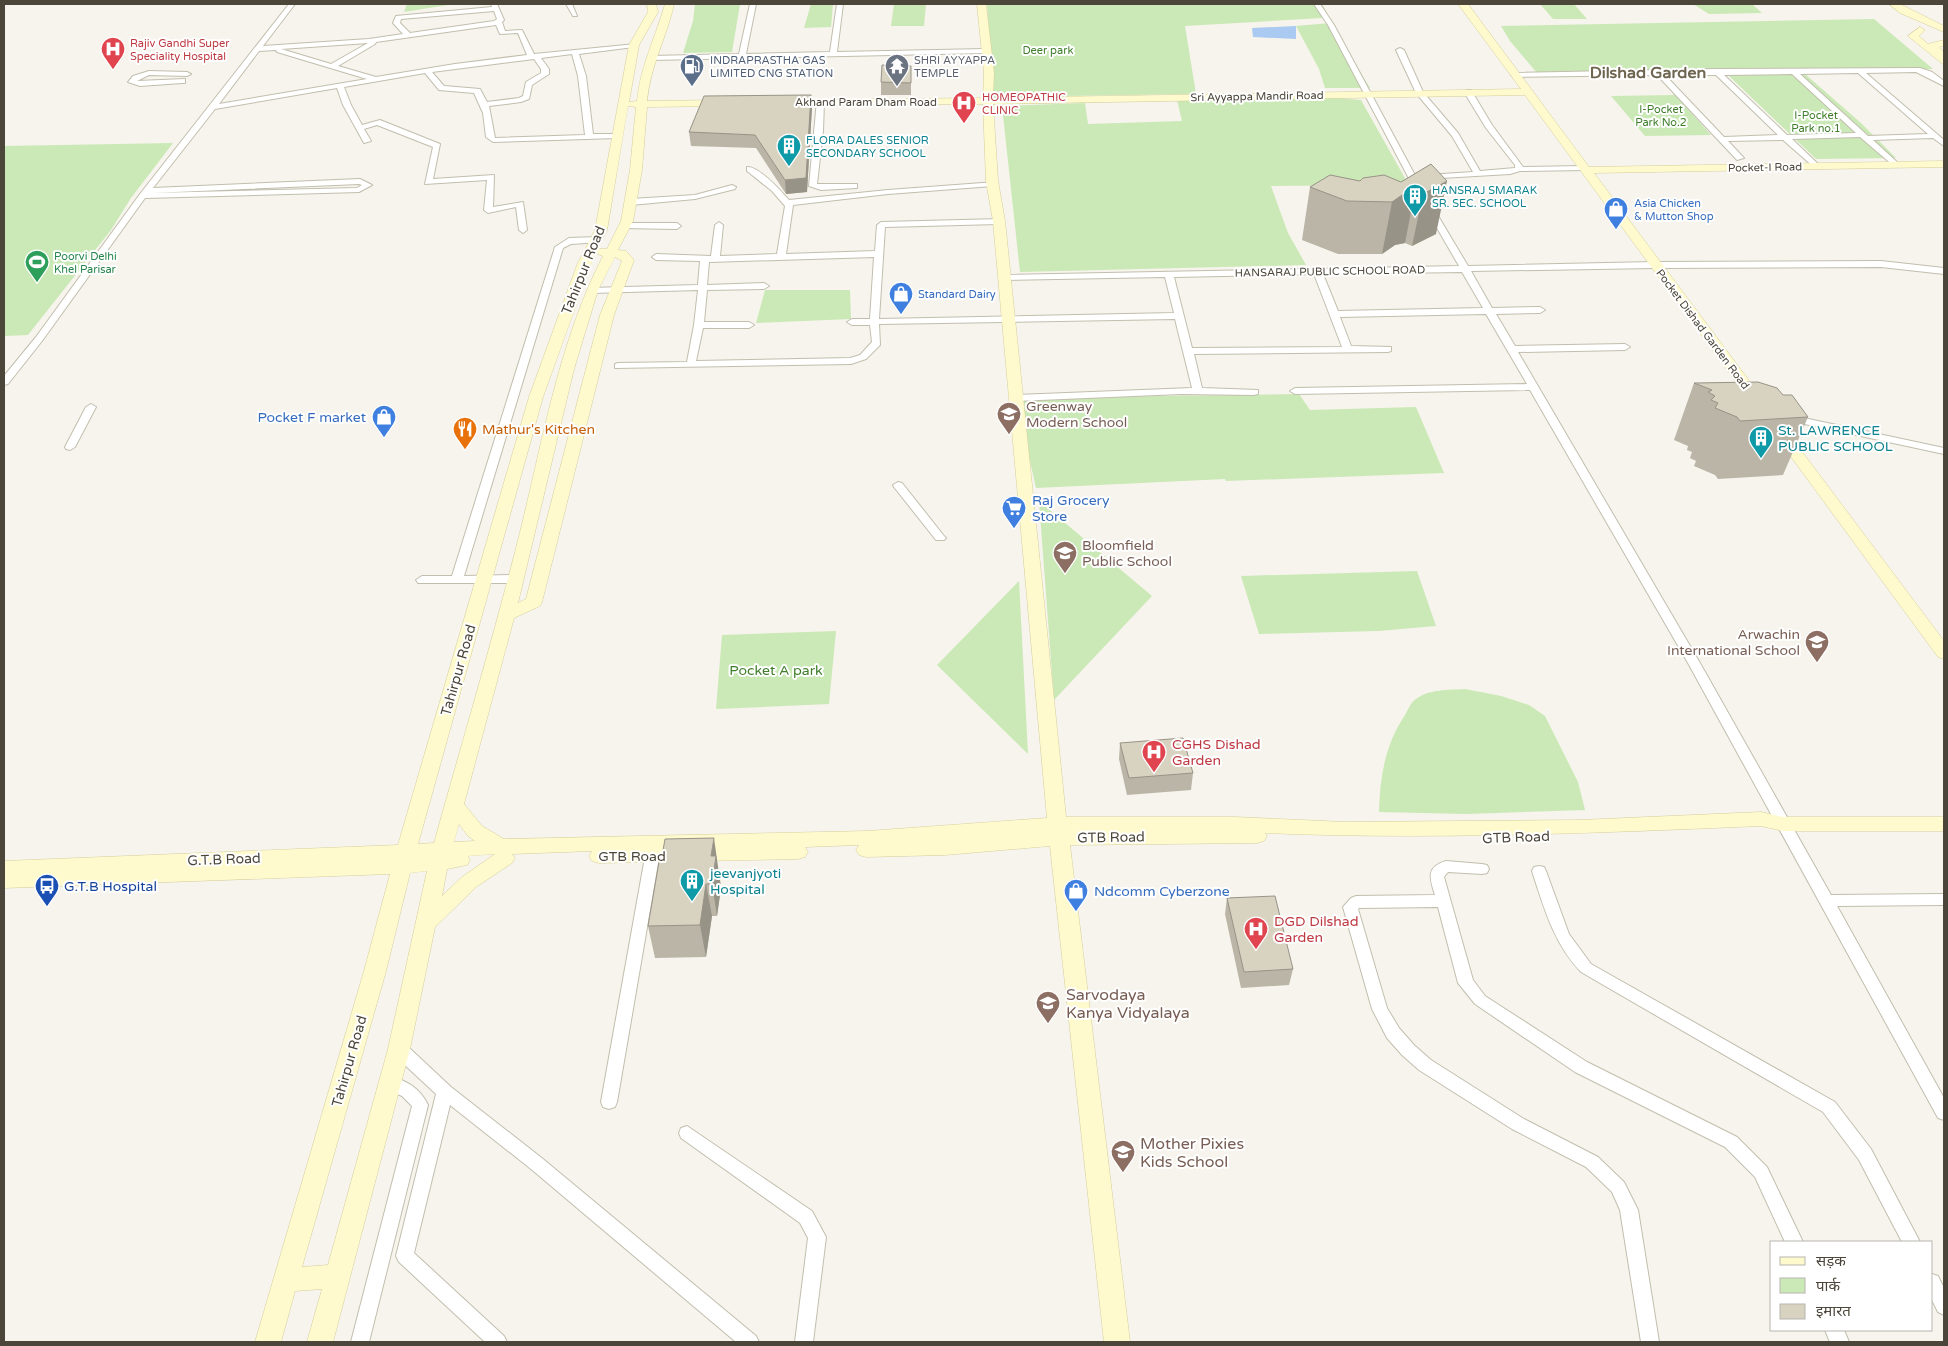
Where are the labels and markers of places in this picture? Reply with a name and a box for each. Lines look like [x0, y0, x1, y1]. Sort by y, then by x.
hospital icon: Rajiv Gandhi Super Speciality Hospital [100, 36, 126, 70]
place label: Rajiv Gandhi Super Speciality Hospital [130, 37, 230, 63]
fuel station icon: INDRAPRASTHA GAS LIMITED CNG STATION [679, 53, 705, 87]
temple icon: SHRI AYYAPPA TEMPLE [884, 53, 910, 87]
place label: INDRAPRASTHA GAS LIMITED CNG STATION [710, 54, 833, 80]
place label: SHRI AYYAPPA TEMPLE [914, 54, 995, 80]
hospital icon: HOMEOPATHIC CLINIC [951, 90, 977, 124]
place label: HOMEOPATHIC CLINIC [982, 91, 1066, 117]
building icon: FLORA DALES SENIOR SECONDARY SCHOOL [776, 133, 802, 167]
place label: FLORA DALES SENIOR SECONDARY SCHOOL [806, 134, 929, 160]
building icon: HANSRAJ SMARAK SR. SEC. SCHOOL [1402, 183, 1428, 217]
place label: HANSRAJ SMARAK SR. SEC. SCHOOL [1432, 184, 1538, 210]
shop icon: Asia Chicken & Mutton Shop [1603, 196, 1629, 230]
place label: Asia Chicken & Mutton Shop [1634, 197, 1714, 223]
sports icon: Poorvi Delhi Khel Parisar [24, 249, 50, 283]
place label: Poorvi Delhi Khel Parisar [54, 250, 117, 276]
shop icon: Standard Dairy [888, 281, 914, 315]
place label: Standard Dairy [918, 288, 996, 301]
place label: Greenway Modern School [1026, 398, 1127, 431]
school or university icon: Greenway Modern School [996, 401, 1022, 435]
shop icon: Pocket F market [371, 404, 397, 438]
place label: Pocket F market [257, 409, 367, 426]
restaurant icon: Mathur's Kitchen [452, 416, 478, 450]
place label: Mathur's Kitchen [482, 421, 595, 438]
place label: St. LAWRENCE PUBLIC SCHOOL [1778, 422, 1893, 455]
building icon: St. LAWRENCE PUBLIC SCHOOL [1748, 425, 1774, 459]
place label: Raj Grocery Store [1032, 492, 1110, 525]
supermarket icon: Raj Grocery Store [1001, 495, 1027, 529]
place label: Bloomfield Public School [1082, 537, 1172, 570]
school or university icon: Bloomfield Public School [1052, 540, 1078, 574]
place label: Arwachin International School [1667, 626, 1800, 659]
school or university icon: Arwachin International School [1804, 629, 1830, 663]
place label: CGHS Dishad Garden [1172, 736, 1261, 769]
hospital icon: CGHS Dishad Garden [1141, 739, 1167, 773]
place label: jeevanjyoti Hospital [709, 865, 781, 898]
building icon: jeevanjyoti Hospital [679, 868, 705, 902]
bus stop icon: G.T.B Hospital [34, 873, 60, 907]
place label: G.T.B Hospital [64, 878, 157, 895]
shop icon: Ndcomm Cyberzone [1063, 878, 1089, 912]
place label: Ndcomm Cyberzone [1094, 883, 1230, 900]
place label: DGD Dilshad Garden [1274, 913, 1359, 946]
hospital icon: DGD Dilshad Garden [1243, 916, 1269, 950]
place label: Sarvodaya Kanya Vidyalaya [1066, 985, 1190, 1023]
school or university icon: Sarvodaya Kanya Vidyalaya [1035, 990, 1061, 1024]
place label: Mother Pixies Kids School [1140, 1134, 1244, 1172]
school or university icon: Mother Pixies Kids School [1110, 1139, 1136, 1173]

